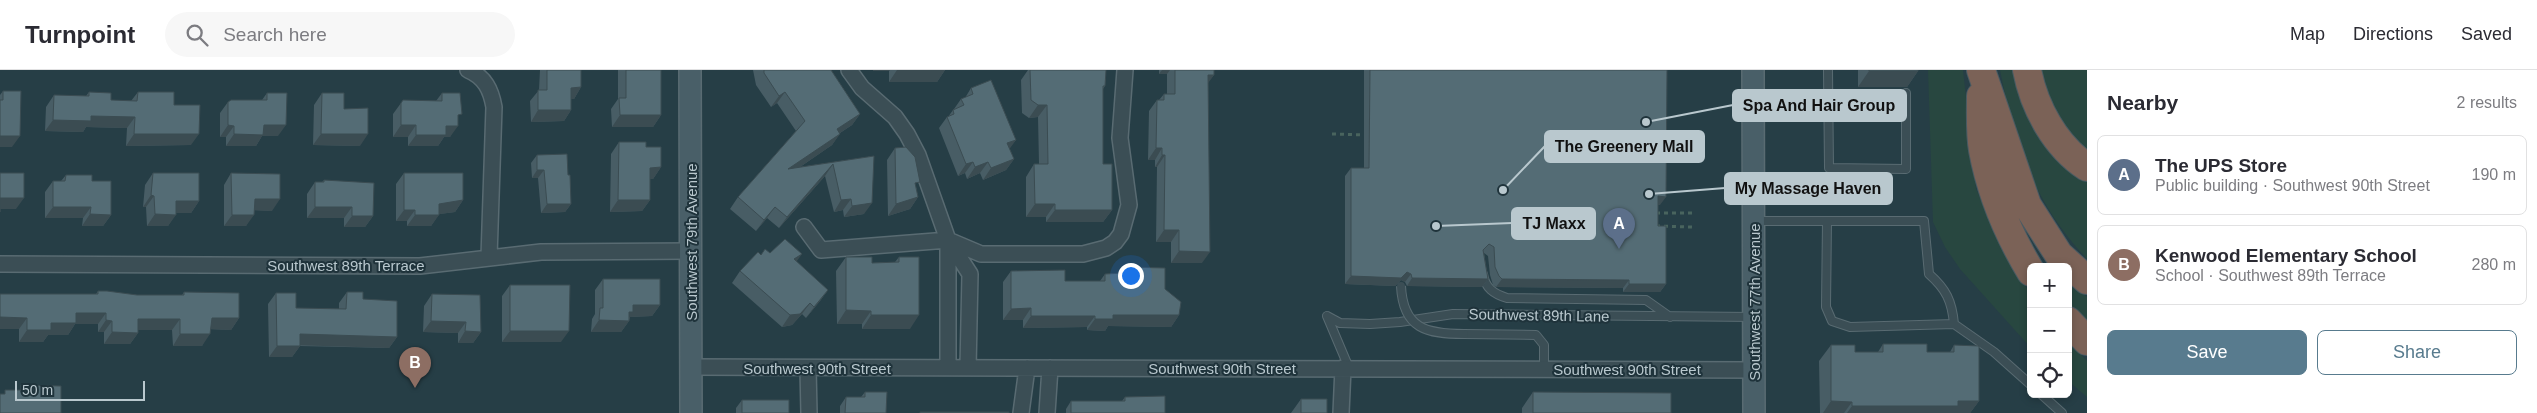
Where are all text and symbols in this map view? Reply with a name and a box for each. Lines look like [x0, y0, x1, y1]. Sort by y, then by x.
search box [165, 12, 515, 57]
text: Turnpoint [25, 21, 135, 48]
icon: search [183, 21, 211, 49]
text: Search here [223, 24, 327, 45]
text: Map [2290, 24, 2325, 44]
text: Directions [2353, 24, 2433, 44]
text: Saved [2461, 24, 2512, 44]
callout: Spa And Hair Group [1733, 90, 1906, 121]
text: Nearby [2107, 91, 2178, 114]
text: 2 results [2457, 94, 2517, 111]
text: Spa And Hair Group [1743, 97, 1895, 114]
callout: The Greenery Mall [1545, 131, 1704, 162]
text: The Greenery Mall [1555, 138, 1693, 155]
text: The UPS Store [2155, 155, 2287, 176]
street label: Southwest 79th Avenue [683, 163, 700, 321]
text: A [2118, 166, 2130, 183]
text: 190 m [2472, 166, 2516, 183]
callout: My Massage Haven [1725, 173, 1892, 204]
text: Public building · Southwest 90th Street [2155, 177, 2430, 194]
text: My Massage Haven [1735, 180, 1881, 197]
callout: TJ Maxx [1512, 208, 1595, 239]
pin: A [1603, 208, 1635, 249]
text: TJ Maxx [1522, 215, 1586, 232]
street label: Southwest 77th Avenue [1746, 223, 1763, 381]
text: Kenwood Elementary School [2155, 245, 2417, 266]
text: B [2118, 256, 2130, 273]
text: 280 m [2472, 256, 2516, 273]
street label: Southwest 89th Terrace [267, 257, 425, 274]
your location [1118, 263, 1144, 289]
map controls [2027, 263, 2072, 398]
button: + [2027, 263, 2072, 308]
text: School · Southwest 89th Terrace [2155, 267, 2386, 284]
street label: Southwest 89th Lane [1468, 305, 1610, 325]
button: − [2027, 308, 2072, 353]
button: Save [2107, 330, 2307, 375]
button: Share [2317, 330, 2517, 375]
pin: B [399, 347, 431, 388]
button: locate [2027, 353, 2072, 398]
street label: Southwest 90th Street [743, 360, 892, 377]
street label: Southwest 90th Street [1148, 360, 1297, 377]
street label: Southwest 90th Street [1553, 361, 1702, 378]
scale bar [15, 378, 145, 401]
text: 50 m [22, 382, 53, 398]

